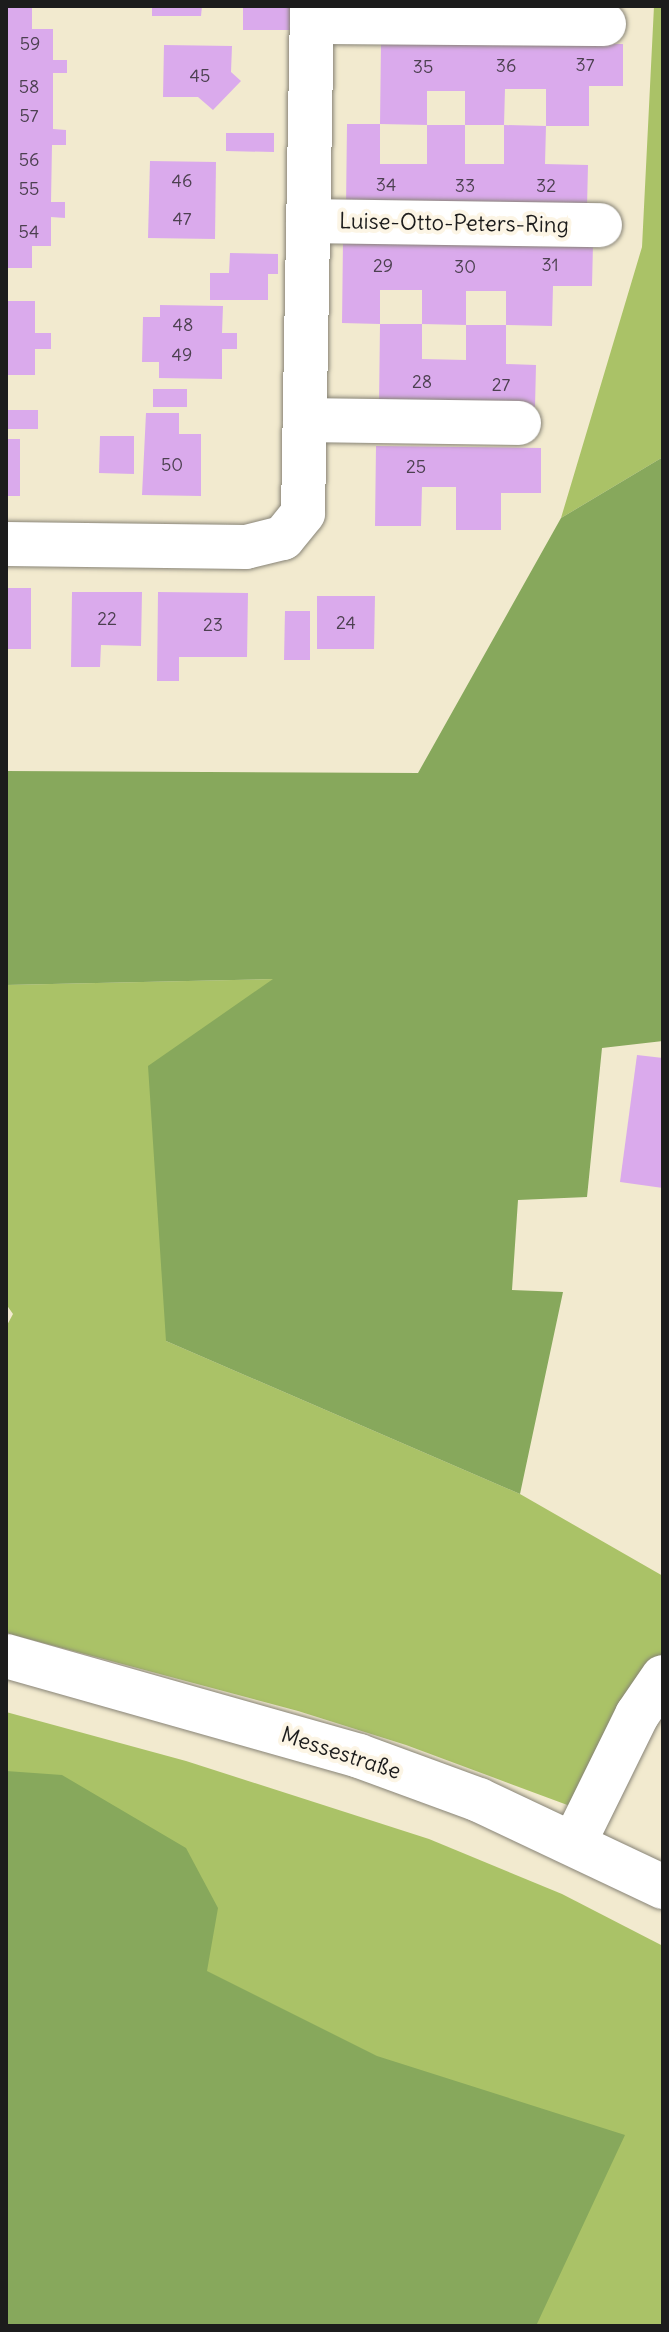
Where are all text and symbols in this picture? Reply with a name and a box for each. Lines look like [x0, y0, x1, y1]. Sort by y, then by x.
house number: 59 [20, 33, 40, 55]
house number: 37 [575, 54, 595, 76]
house number: 36 [496, 55, 516, 77]
house number: 35 [413, 56, 433, 78]
house number: 45 [190, 65, 210, 87]
house number: 58 [19, 76, 39, 98]
house number: 57 [19, 105, 39, 127]
house number: 56 [19, 149, 39, 171]
house number: 46 [172, 170, 192, 192]
house number: 34 [376, 174, 396, 196]
house number: 33 [455, 175, 475, 197]
house number: 32 [536, 175, 556, 197]
house number: 55 [19, 178, 39, 200]
house number: 47 [172, 208, 192, 230]
street label: Luise-Otto-Peters-Ring [339, 208, 569, 238]
house number: 54 [19, 221, 39, 243]
house number: 31 [541, 254, 559, 276]
house number: 29 [373, 255, 393, 277]
house number: 30 [454, 256, 476, 278]
house number: 48 [173, 314, 193, 336]
house number: 49 [172, 344, 192, 366]
house number: 28 [412, 371, 432, 393]
house number: 27 [492, 374, 510, 396]
house number: 50 [161, 454, 183, 476]
house number: 25 [406, 456, 426, 478]
house number: 22 [97, 608, 117, 630]
house number: 24 [336, 612, 356, 634]
house number: 23 [203, 614, 223, 636]
street label: Messestraße [278, 1721, 404, 1785]

